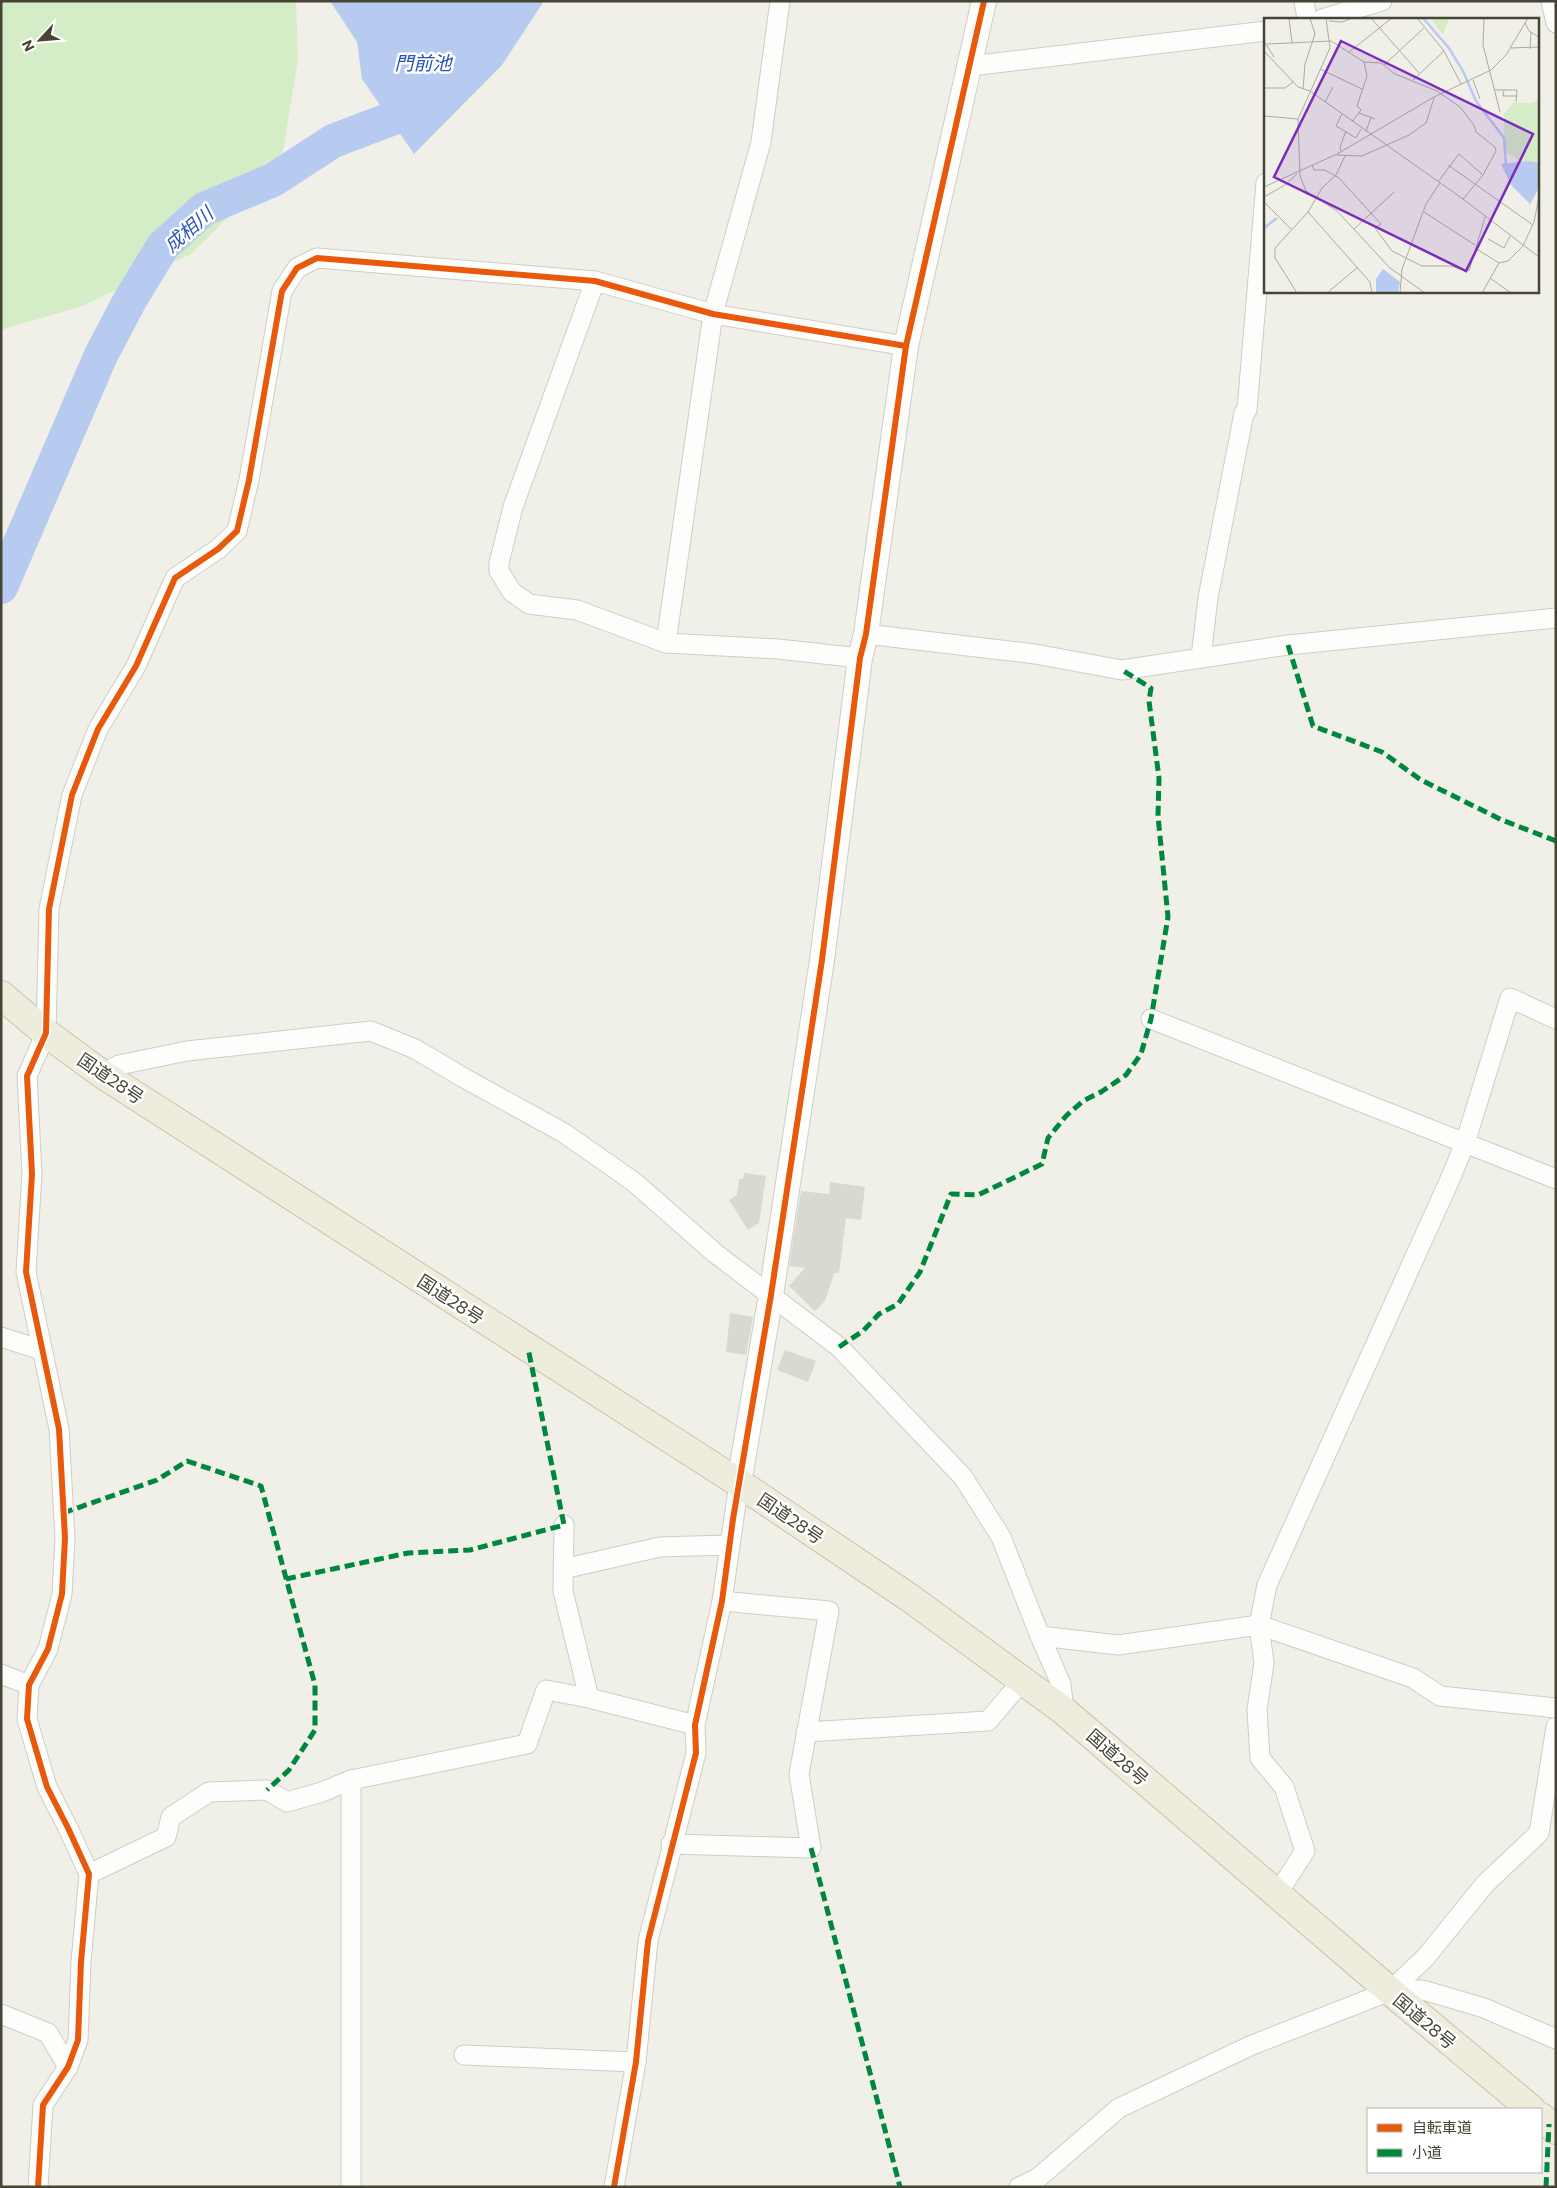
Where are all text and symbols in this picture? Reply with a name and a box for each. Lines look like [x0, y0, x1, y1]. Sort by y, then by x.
north arrow [15, 15, 65, 65]
inset map [1264, 18, 1540, 292]
text: N [18, 37, 38, 54]
water label: 門前池 [394, 51, 453, 74]
water label: 成相川 [159, 200, 219, 256]
street label: 国道28号 [74, 1048, 148, 1108]
street label: 国道28号 [414, 1269, 488, 1329]
street label: 国道28号 [754, 1488, 828, 1548]
street label: 国道28号 [1083, 1724, 1153, 1790]
street label: 国道28号 [1389, 1989, 1461, 2053]
legend [1367, 2108, 1542, 2173]
text: 自転車道 [1412, 2118, 1472, 2136]
text: 小道 [1412, 2143, 1442, 2161]

